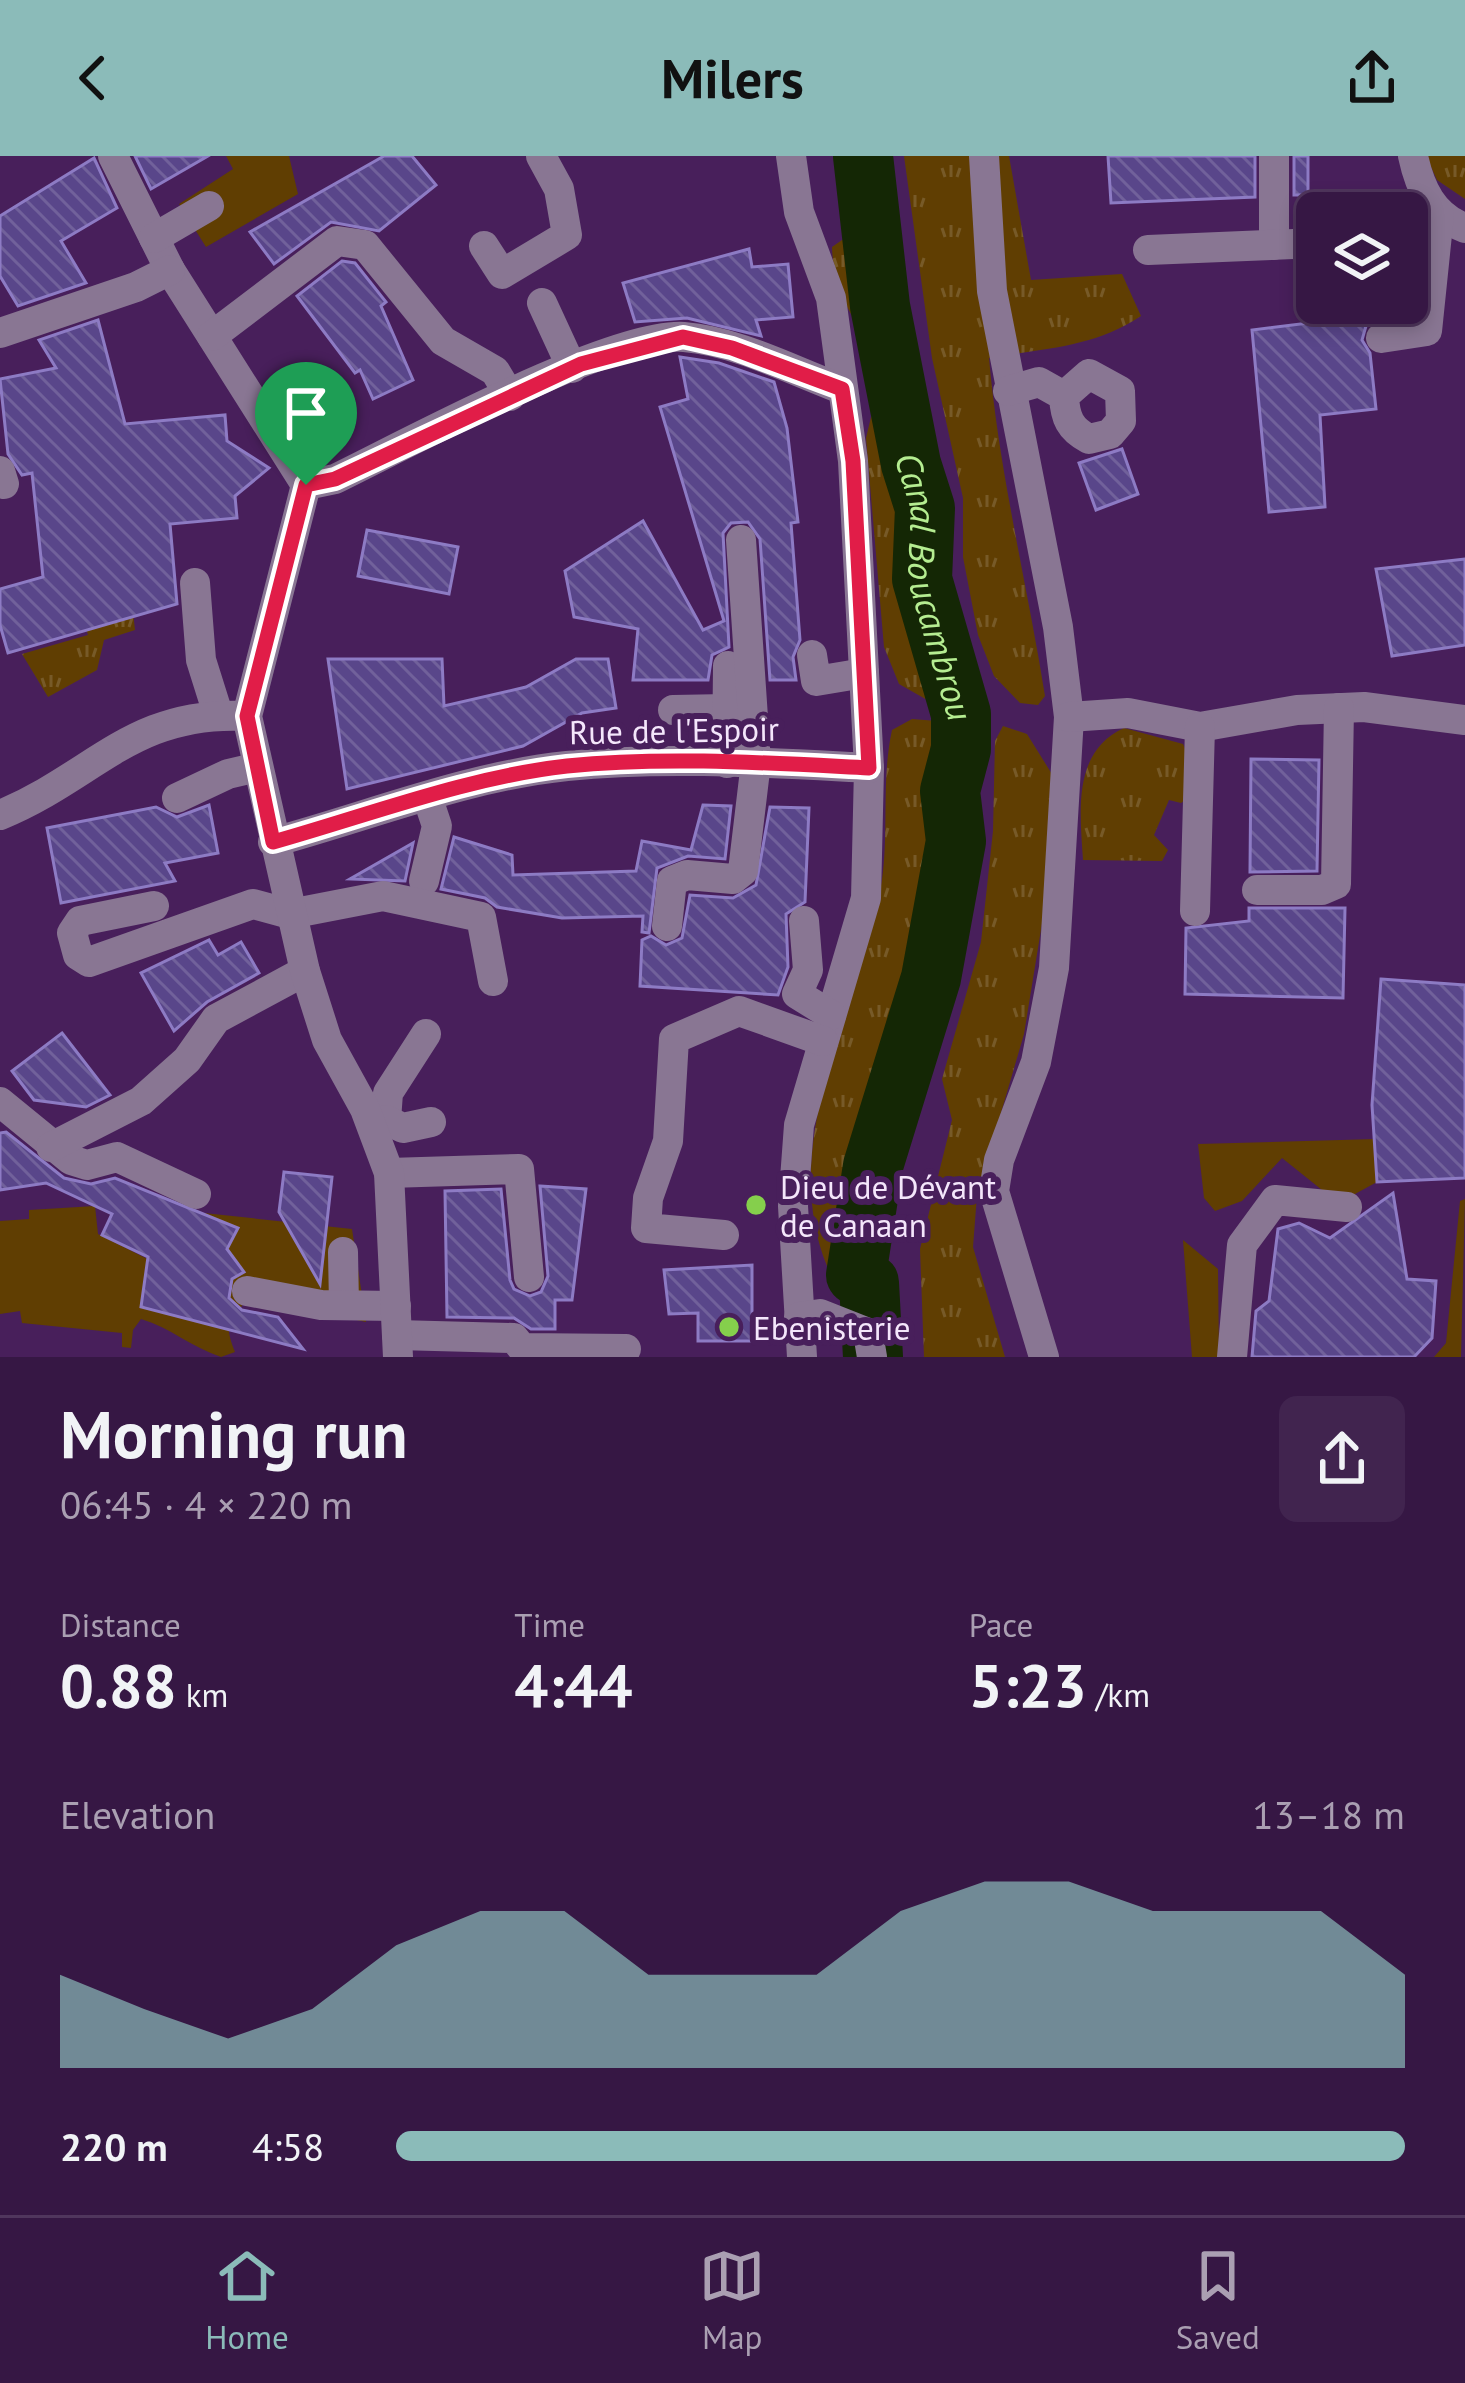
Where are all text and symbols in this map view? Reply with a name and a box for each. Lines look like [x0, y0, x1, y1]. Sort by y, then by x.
text: Milers [661, 43, 804, 113]
icon: back [60, 45, 126, 111]
icon: share [1339, 45, 1405, 111]
map controls [1296, 192, 1428, 324]
button: layers [1296, 192, 1428, 324]
pin [255, 362, 357, 485]
icon: arrive [273, 380, 339, 446]
water label: Canal Boucambrou [886, 449, 985, 726]
street label: Rue de l'Espoir [569, 707, 779, 753]
place label: Dieu de Dévant de Canaan [780, 1165, 996, 1246]
marker: Dieu de Dévant de Canaan [743, 1192, 769, 1218]
place label: Ebenisterie [753, 1306, 910, 1349]
marker: Ebenisterie [716, 1314, 742, 1340]
text: Morning run [60, 1391, 408, 1476]
button: share [1279, 1396, 1405, 1522]
text: 06:45 · 4 × 220 m [60, 1479, 352, 1530]
text: Distance [60, 1603, 181, 1646]
text: Time [514, 1603, 585, 1646]
text: Pace [969, 1603, 1033, 1646]
text: 0.88 [60, 1646, 177, 1724]
text: 4:44 [514, 1646, 633, 1724]
text: 5:23 [969, 1646, 1087, 1724]
text: km [177, 1673, 228, 1716]
text: /km [1087, 1673, 1150, 1716]
text: Elevation [60, 1789, 215, 1840]
text: 13–18 m [1252, 1789, 1405, 1840]
text: 220 m [60, 2121, 168, 2172]
text: 4:58 [252, 2121, 324, 2172]
tab: Home [205, 2243, 289, 2358]
tab: Map [699, 2243, 765, 2358]
tab: Saved [1176, 2243, 1260, 2358]

